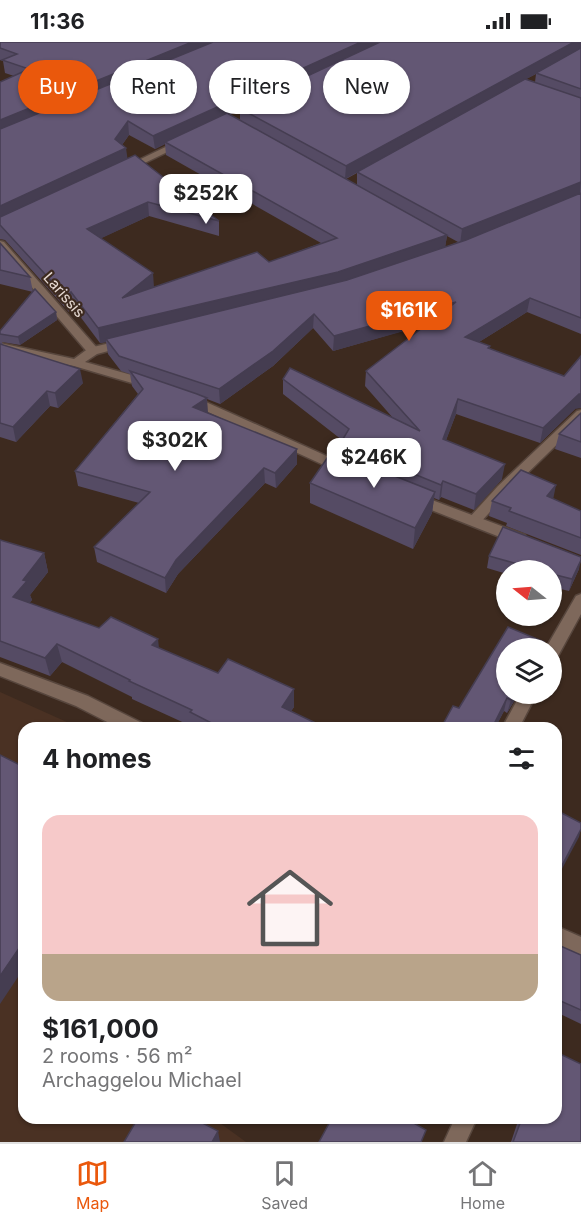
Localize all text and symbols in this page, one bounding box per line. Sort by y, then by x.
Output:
text: 11:36 [30,8,85,34]
chip: Buy [18,60,98,114]
chip: Rent [110,60,197,114]
chip: Filters [209,60,311,114]
chip: New [323,60,410,114]
pin: $252K [164,174,248,225]
text: $252K [173,181,239,205]
street label: Larissis [40,268,89,321]
pin: $161K [367,291,451,342]
text: $161K [380,298,438,322]
pin: $302K [133,421,217,472]
text: $302K [142,428,208,452]
pin: $246K [332,438,416,489]
text: $246K [341,445,407,469]
north arrow [496,560,562,626]
map controls [496,560,562,704]
button: layers [496,638,562,704]
icon: filters [505,742,538,775]
text: 4 homes [42,743,152,774]
icon: home [236,854,344,962]
text: $161,000 [42,1013,159,1044]
text: 2 rooms · 56 m² [42,1044,193,1068]
text: Archaggelou Michael [42,1068,242,1092]
tab: Map [76,1157,109,1213]
tab: Saved [261,1157,308,1213]
tab: Home [460,1157,505,1213]

